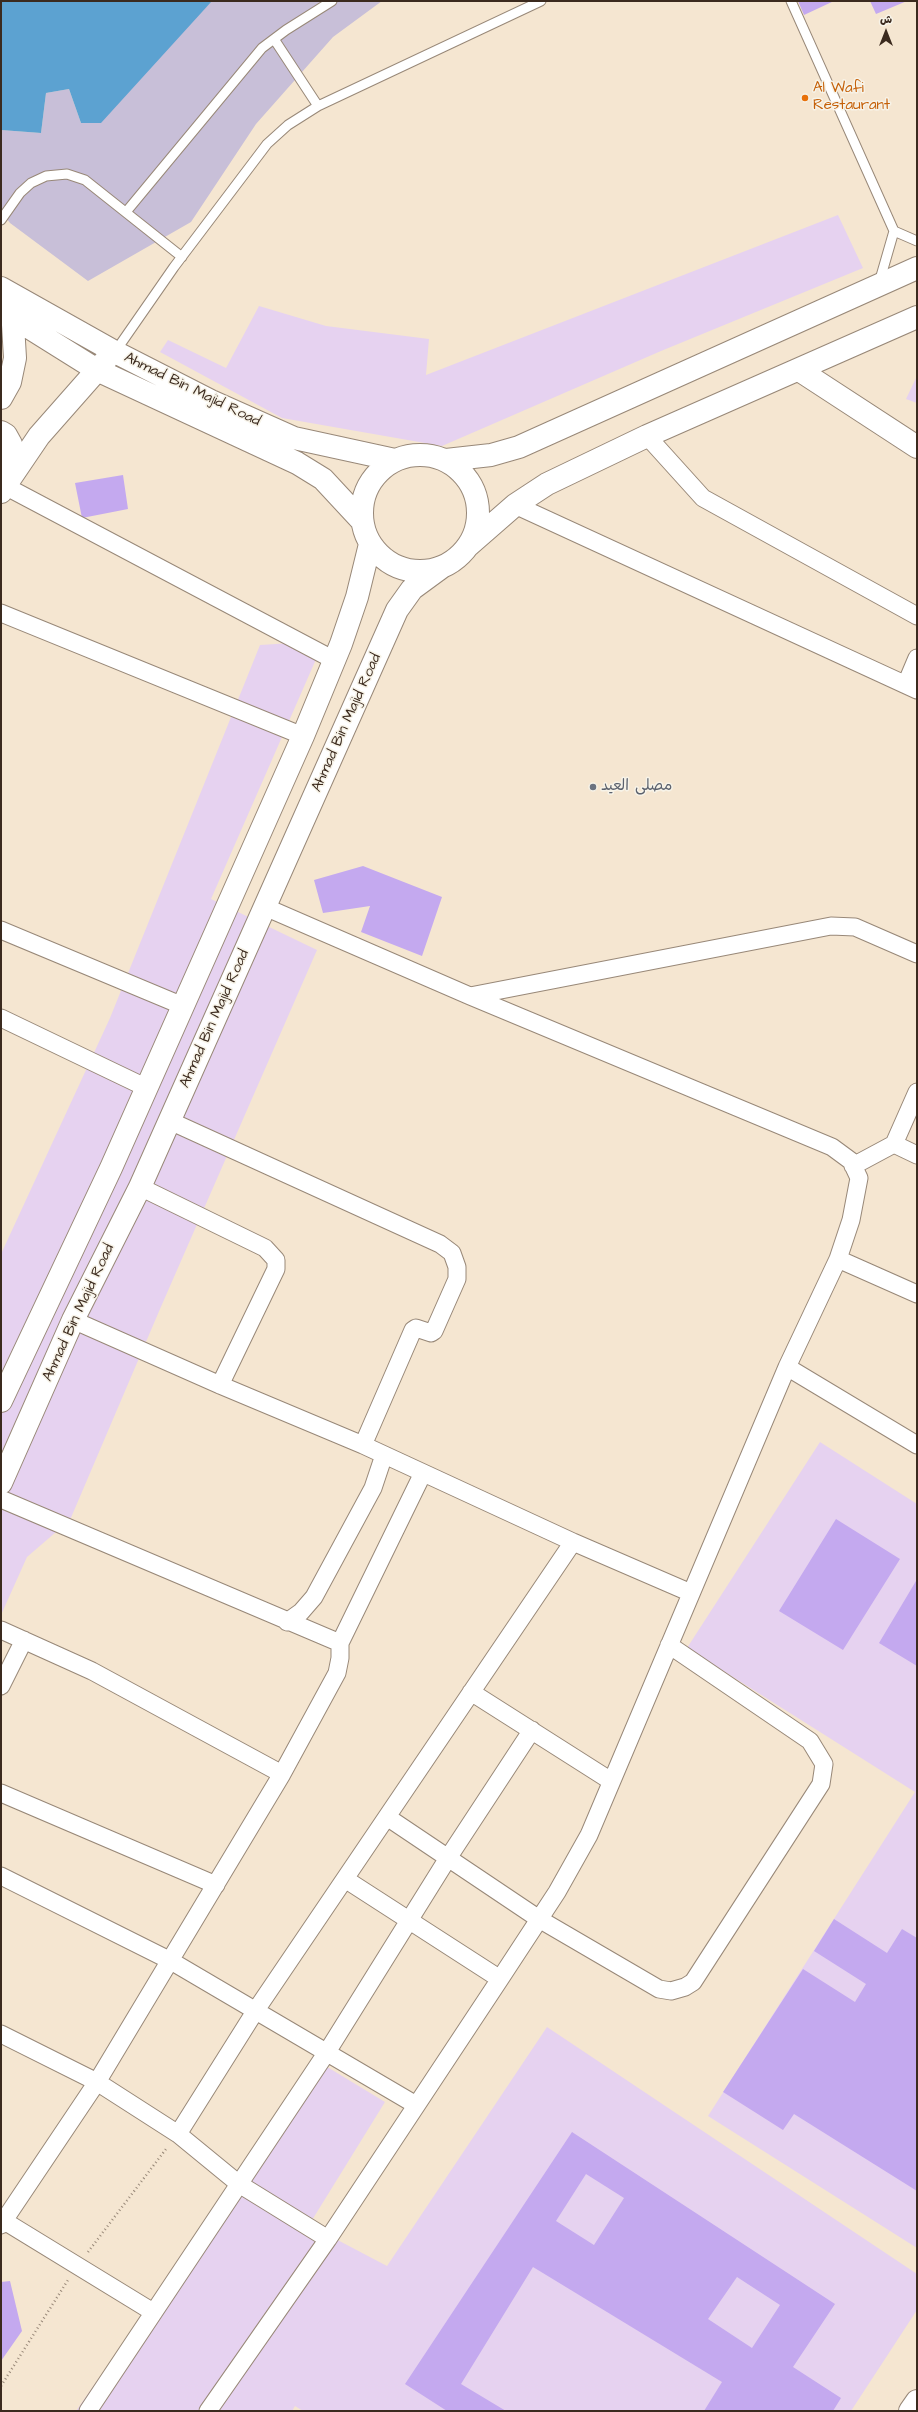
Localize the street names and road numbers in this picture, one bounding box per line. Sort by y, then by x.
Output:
street label: Ahmad Bin Majid Road [121,349,263,431]
street label: Ahmad Bin Majid Road [308,651,386,795]
street label: Ahmad Bin Majid Road [176,947,254,1091]
street label: Ahmad Bin Majid Road [39,1241,119,1385]

